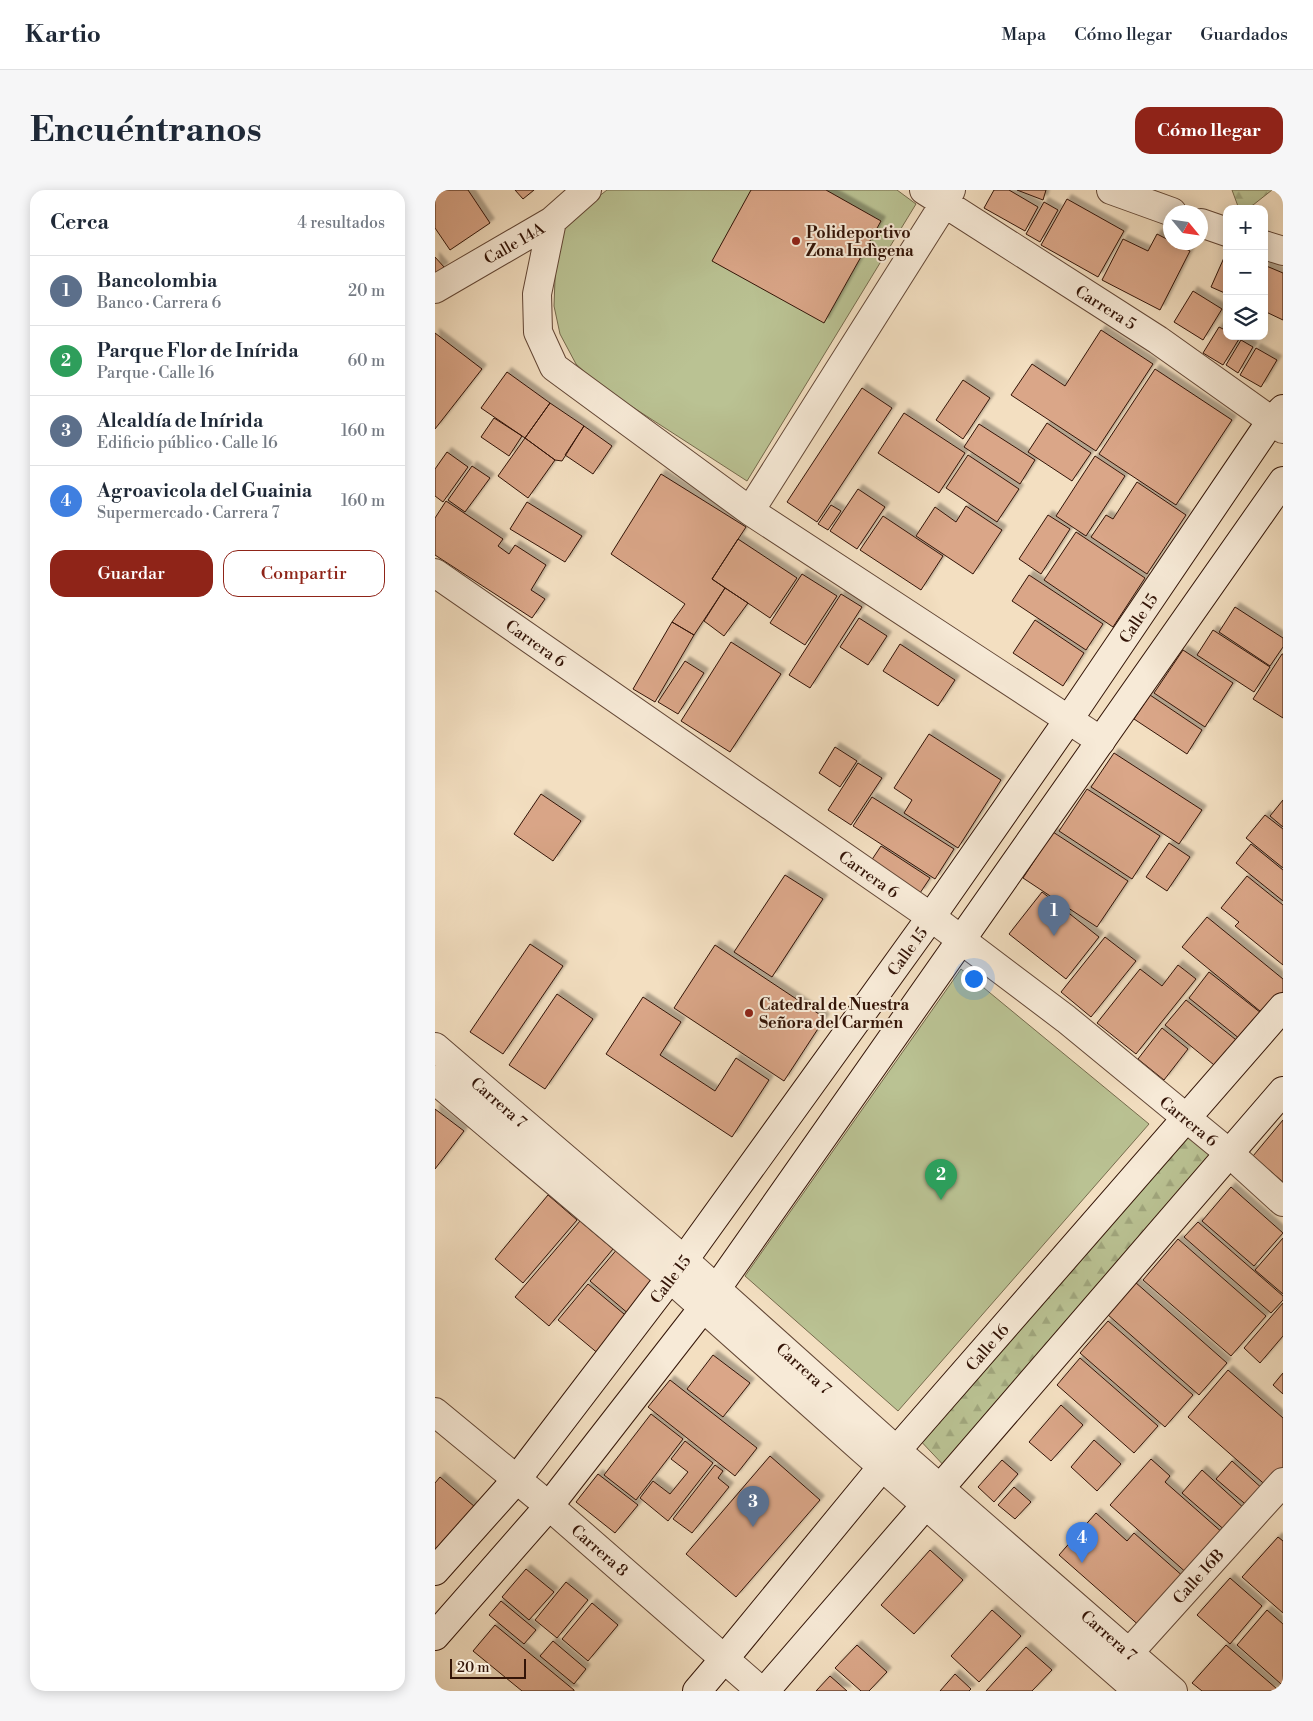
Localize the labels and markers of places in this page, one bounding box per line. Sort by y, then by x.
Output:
place label: Polideportivo Zona Indìgena [806,223,914,261]
marker: Polideportivo Zona Indìgena [790,235,802,247]
pin: 1 [1038,895,1070,936]
place label: Catedral de Nuestra Señora del Carmen [759,995,910,1033]
marker: Catedral de Nuestra Señora del Carmen [743,1007,755,1019]
pin: 2 [925,1159,957,1200]
pin: 3 [737,1486,769,1527]
pin: 4 [1066,1522,1098,1563]

